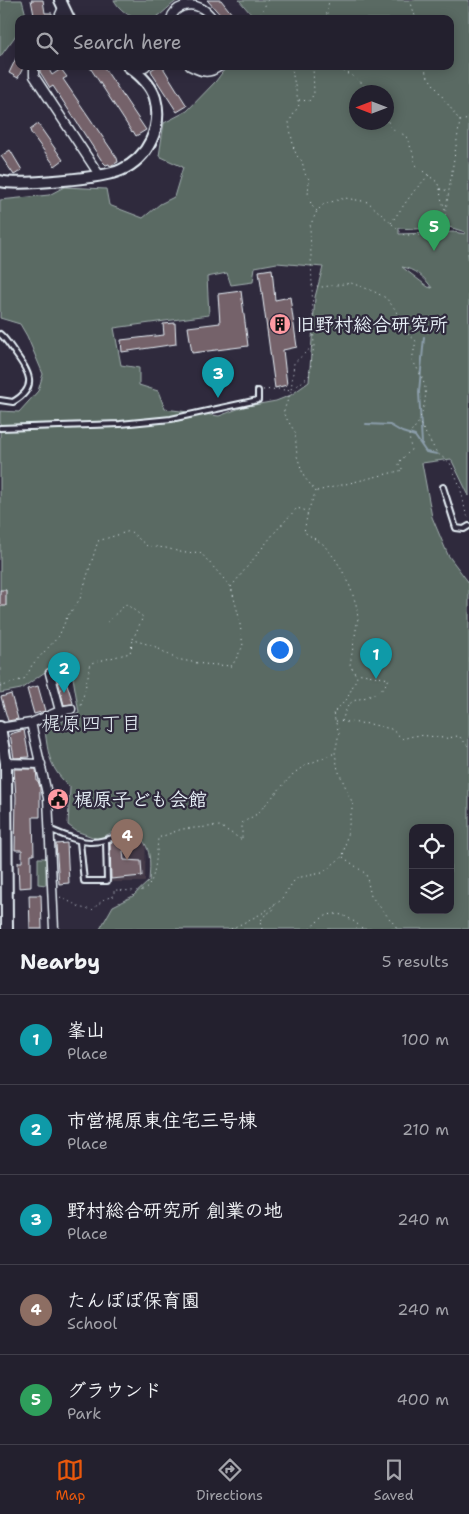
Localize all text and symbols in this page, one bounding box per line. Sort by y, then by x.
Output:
search box [15,15,454,70]
icon: search [33,29,61,57]
text: Search here [73,30,182,55]
north arrow [349,85,394,130]
pin: 5 [418,210,450,251]
building icon: 旧野村総合研究所 [268,312,292,336]
place label: 旧野村総合研究所 [296,312,448,337]
pin: 3 [202,357,234,398]
your location [267,637,293,663]
pin: 1 [360,638,392,679]
pin: 2 [48,652,80,693]
district label: 梶原四丁目 [41,710,141,736]
public building icon: 梶原子ども会館 [46,787,70,811]
place label: 梶原子ども会館 [74,787,207,812]
pin: 4 [111,819,143,860]
map controls [409,824,454,914]
button: locate [409,824,454,869]
button: layers [409,869,454,914]
text: Nearby [20,948,100,976]
text: 5 results [382,951,449,972]
text: 峯山 [67,1018,105,1043]
text: 1 [32,1029,40,1050]
text: 100 m [401,1029,449,1050]
text: Place [67,1043,108,1064]
text: 市営梶原東住宅三号棟 [67,1108,257,1133]
text: 2 [30,1119,42,1140]
text: 210 m [402,1119,449,1140]
text: Place [67,1133,108,1154]
text: 野村総合研究所 創業の地 [67,1198,283,1223]
text: 3 [30,1209,42,1230]
text: 240 m [397,1209,449,1230]
text: Place [67,1223,108,1244]
text: たんぽぽ保育園 [67,1288,200,1313]
text: 4 [30,1299,42,1320]
text: 240 m [397,1299,449,1320]
text: School [67,1313,117,1334]
text: グラウンド [67,1378,162,1403]
text: 5 [31,1389,41,1410]
text: 400 m [396,1389,449,1410]
text: Park [67,1403,101,1424]
tab: Map [55,1456,85,1504]
tab: Directions [196,1456,263,1504]
tab: Saved [374,1456,414,1504]

